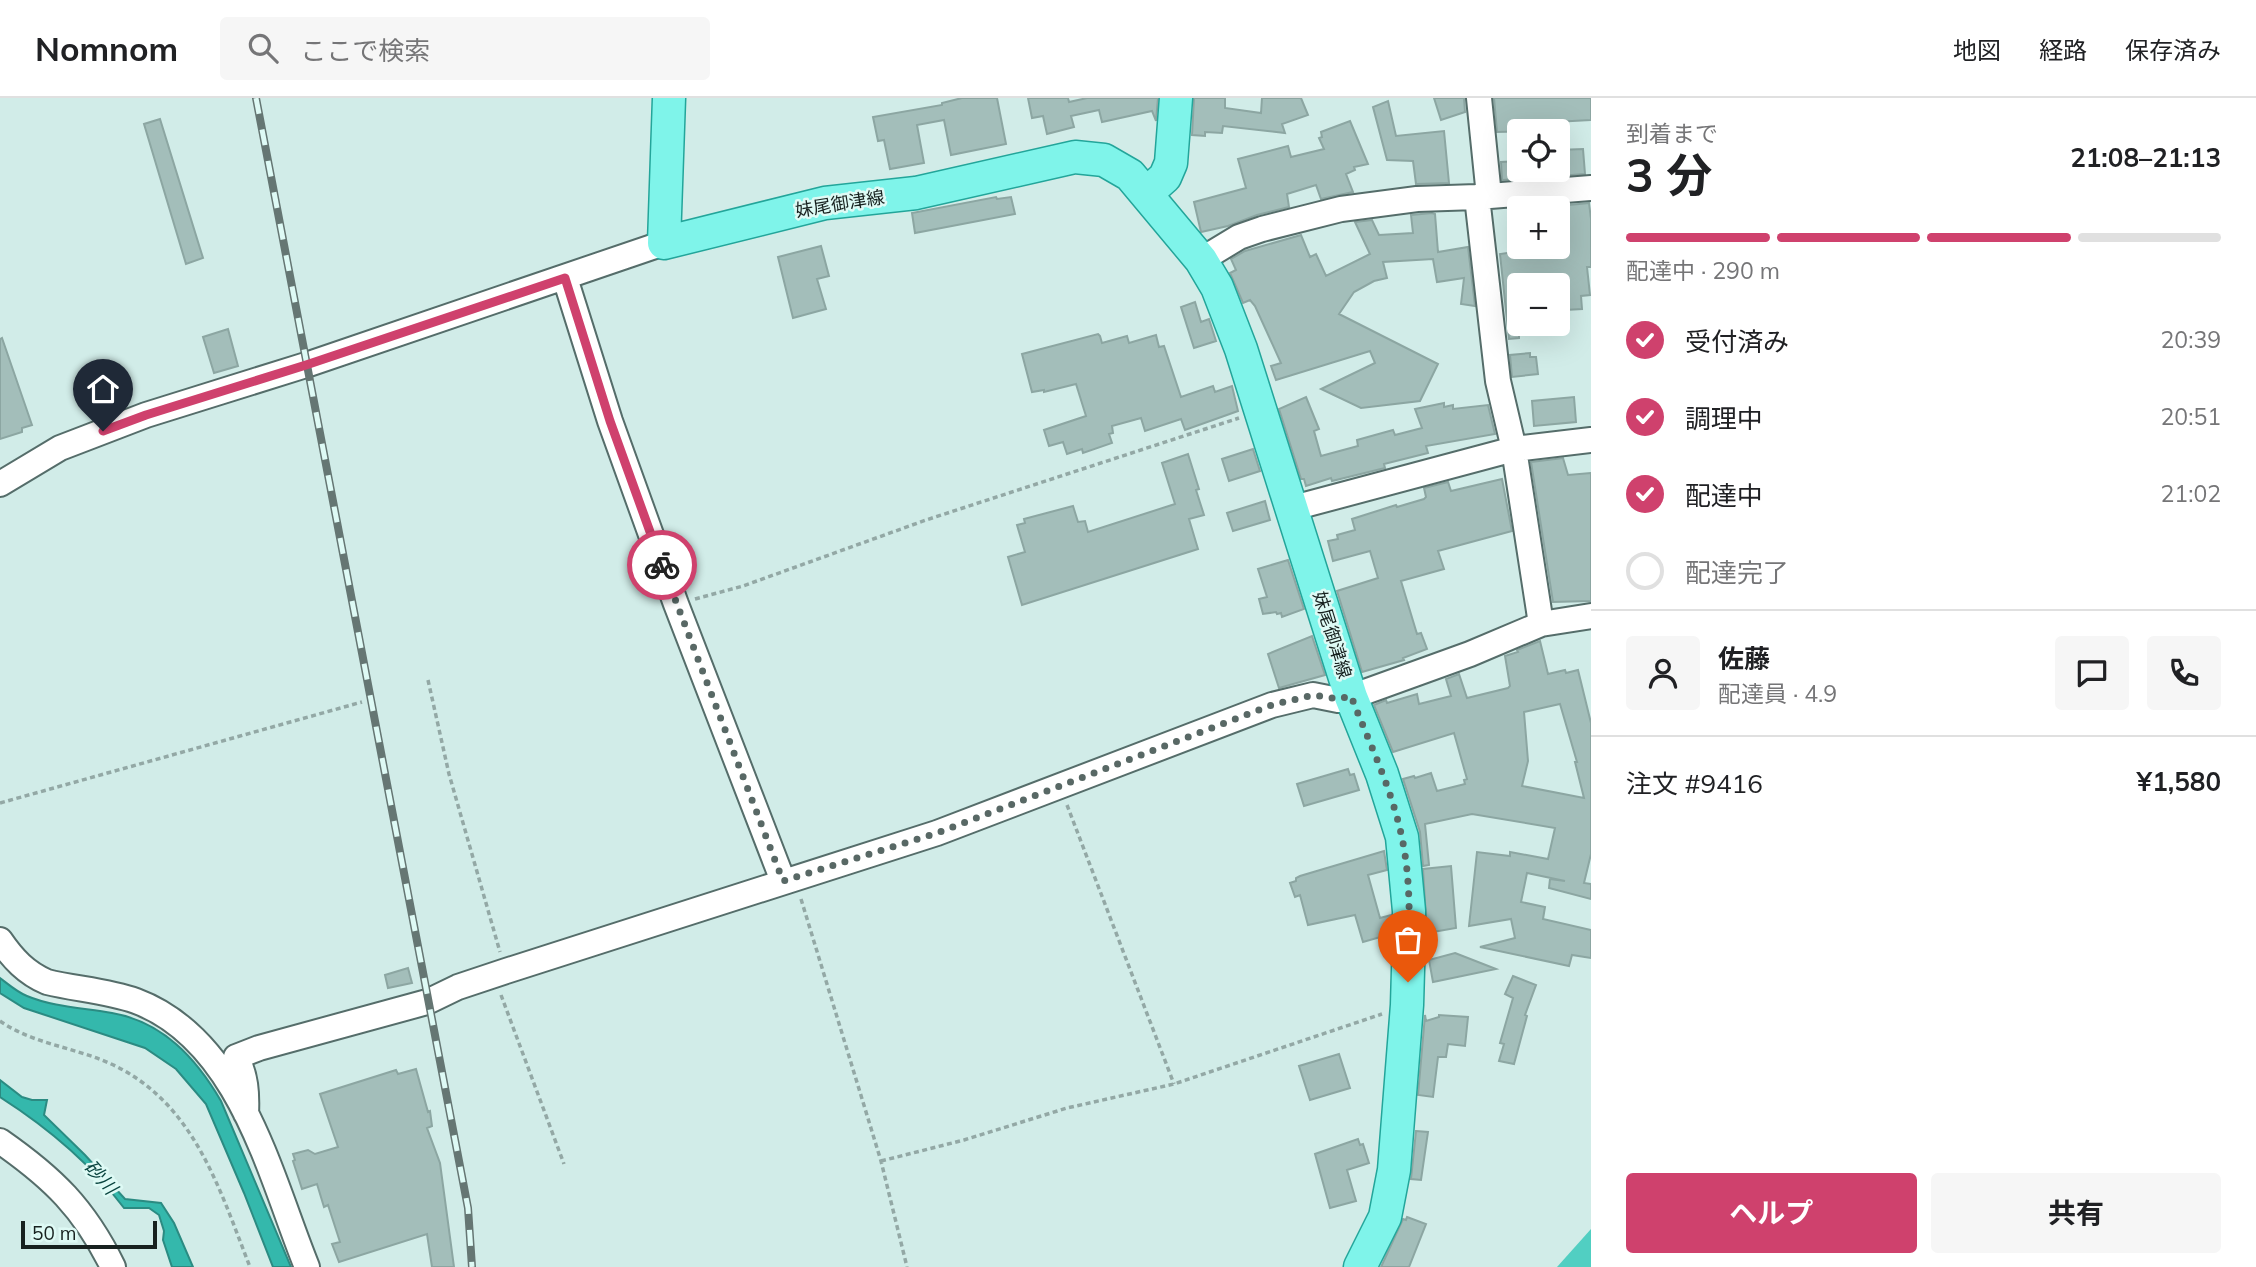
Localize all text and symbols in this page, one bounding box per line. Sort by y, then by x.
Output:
search box [220,17,710,80]
text: Nomnom [35,28,178,69]
icon: search [244,29,282,67]
text: ここで検索 [300,34,430,67]
text: 地図 [1953,35,2001,65]
text: 経路 [2039,35,2087,65]
text: 保存済み [2125,35,2221,65]
map controls [1507,119,1570,336]
button: locate [1507,119,1570,182]
text: 到着まで [1626,119,1718,148]
text: 21:08–21:13 [2070,141,2221,174]
text: 3 分 [1626,146,1712,204]
street label: 妹尾御津線 [794,185,886,222]
button: + [1507,196,1570,259]
text: 配達中 · 290 m [1626,256,1780,285]
button: − [1507,273,1570,336]
icon: check [1626,321,1664,359]
text: 受付済み [1685,325,1789,358]
text: 20:39 [2161,325,2221,354]
pin [73,359,133,431]
icon: home [84,370,122,408]
icon: check [1626,398,1664,436]
text: 調理中 [1685,402,1763,435]
text: 20:51 [2161,402,2221,431]
icon: check [1626,475,1664,513]
text: 配達中 [1685,479,1763,512]
text: 21:02 [2161,479,2221,508]
courier [627,530,697,600]
icon: bike [643,546,681,584]
text: 配達完了 [1685,556,1789,589]
street label: 妹尾御津線 [1308,588,1357,681]
button: person [1626,636,1700,710]
button: chat [2055,636,2129,710]
button: phone [2147,636,2221,710]
text: 佐藤 [1718,642,1770,675]
text: 配達員 · 4.9 [1718,679,1837,708]
text: ¥1,580 [2137,765,2221,798]
text: 注文 #9416 [1626,767,1763,800]
pin [1378,910,1438,982]
icon: bag [1389,921,1427,959]
water label: 砂川 [79,1155,124,1201]
button: ヘルプ [1626,1173,1917,1253]
button: 共有 [1931,1173,2221,1253]
scale bar [21,1218,158,1250]
text: 50 m [32,1221,76,1245]

